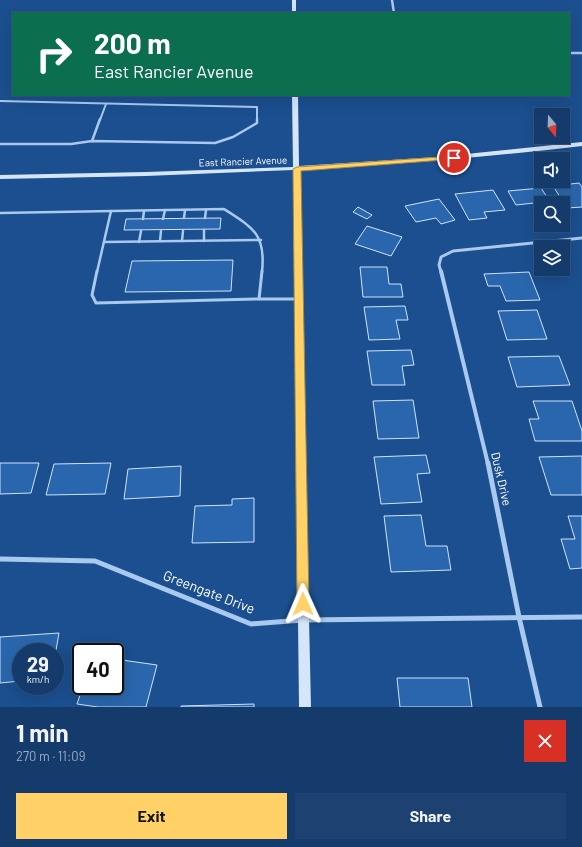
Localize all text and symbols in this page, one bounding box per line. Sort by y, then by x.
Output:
text: 200 m [94,26,171,60]
icon: right [28,28,80,80]
text: East Rancier Avenue [94,60,254,82]
north arrow [534,108,570,144]
map controls [534,108,570,276]
pin [437,141,471,175]
icon: arrive [443,147,465,169]
button: sound [534,152,570,188]
street label: East Rancier Avenue [198,153,288,169]
button: search [534,196,570,232]
button: layers [534,240,570,276]
street label: Dusk Drive [489,451,515,507]
street label: Greengate Drive [161,566,258,617]
position arrow [282,583,324,625]
speed limit sign: 40 [72,643,124,695]
text: 29 [27,652,49,676]
text: km/h [27,673,49,685]
text: 1 min [16,718,69,747]
button: close [524,720,566,762]
text: 270 m · 11:09 [16,748,85,764]
button: Exit [16,793,287,839]
button: Share [295,793,566,839]

